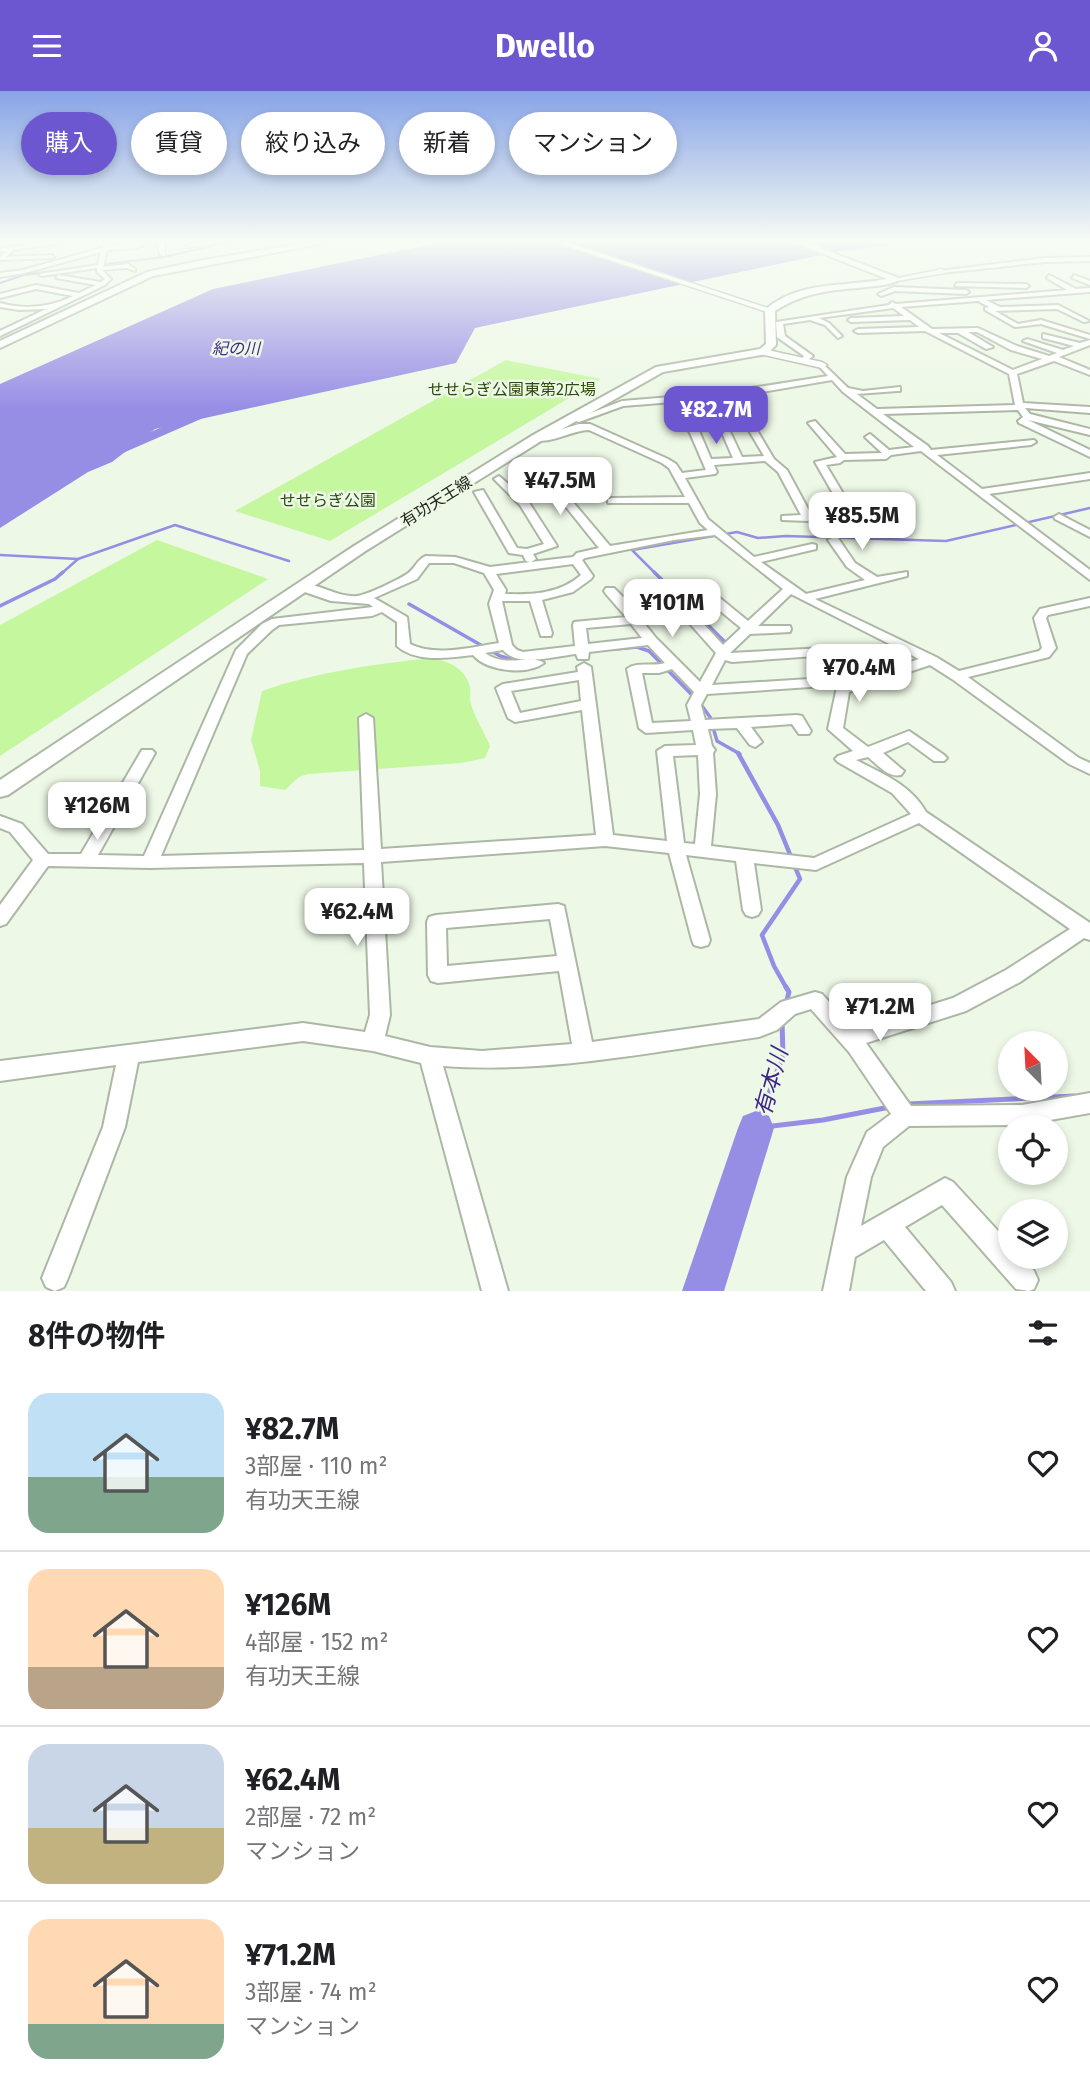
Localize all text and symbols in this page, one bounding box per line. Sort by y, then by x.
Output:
icon: menu [28,27,66,65]
text: Dwello [495,27,595,65]
icon: person [1024,27,1062,65]
chip: 購入 [21,112,117,175]
chip: 賃貸 [131,112,227,175]
chip: 絞り込み [241,112,385,175]
chip: 新着 [399,112,495,175]
chip: マンション [509,112,677,175]
water label: 紀の川 [212,339,262,358]
park label: せせらぎ公園東第2広場 [428,380,596,399]
pin: ¥82.7M [659,387,773,446]
text: ¥82.7M [680,395,752,423]
pin: ¥47.5M [503,457,617,517]
text: ¥47.5M [524,466,596,494]
street label: 有功天王線 [397,472,475,531]
park label: せせらぎ公園 [280,491,376,510]
pin: ¥85.5M [805,493,919,552]
text: ¥85.5M [825,501,899,529]
pin: ¥101M [623,580,721,639]
text: ¥101M [640,588,704,616]
pin: ¥70.4M [802,645,916,704]
text: ¥70.4M [822,653,896,681]
pin: ¥126M [48,783,146,842]
text: ¥126M [64,791,130,819]
pin: ¥62.4M [300,889,414,948]
text: ¥62.4M [320,897,394,925]
pin: ¥71.2M [823,983,937,1043]
text: ¥71.2M [845,992,915,1020]
north arrow [998,1031,1068,1101]
map controls [998,1031,1068,1269]
water label: 有本川 [749,1042,794,1119]
button: locate [998,1115,1068,1185]
button: layers [998,1199,1068,1269]
icon: filters [1024,1314,1062,1352]
text: 8件の物件 [28,1318,165,1354]
text: ¥82.7M [245,1411,339,1447]
icon: home [84,1421,168,1505]
icon: heart [1024,1444,1062,1482]
text: 3部屋 · 110 m² [245,1452,388,1480]
text: 有功天王線 [245,1486,360,1514]
text: ¥126M [245,1587,331,1623]
icon: home [84,1597,168,1681]
icon: heart [1024,1620,1062,1658]
text: 4部屋 · 152 m² [245,1628,388,1656]
text: 有功天王線 [245,1662,360,1690]
text: ¥62.4M [245,1762,340,1798]
icon: home [84,1772,168,1856]
icon: heart [1024,1795,1062,1833]
text: 2部屋 · 72 m² [245,1803,376,1831]
text: マンション [245,1837,360,1865]
text: ¥71.2M [245,1937,336,1973]
icon: home [84,1947,168,2031]
icon: heart [1024,1970,1062,2008]
text: 3部屋 · 74 m² [245,1978,377,2006]
text: マンション [245,2012,360,2040]

